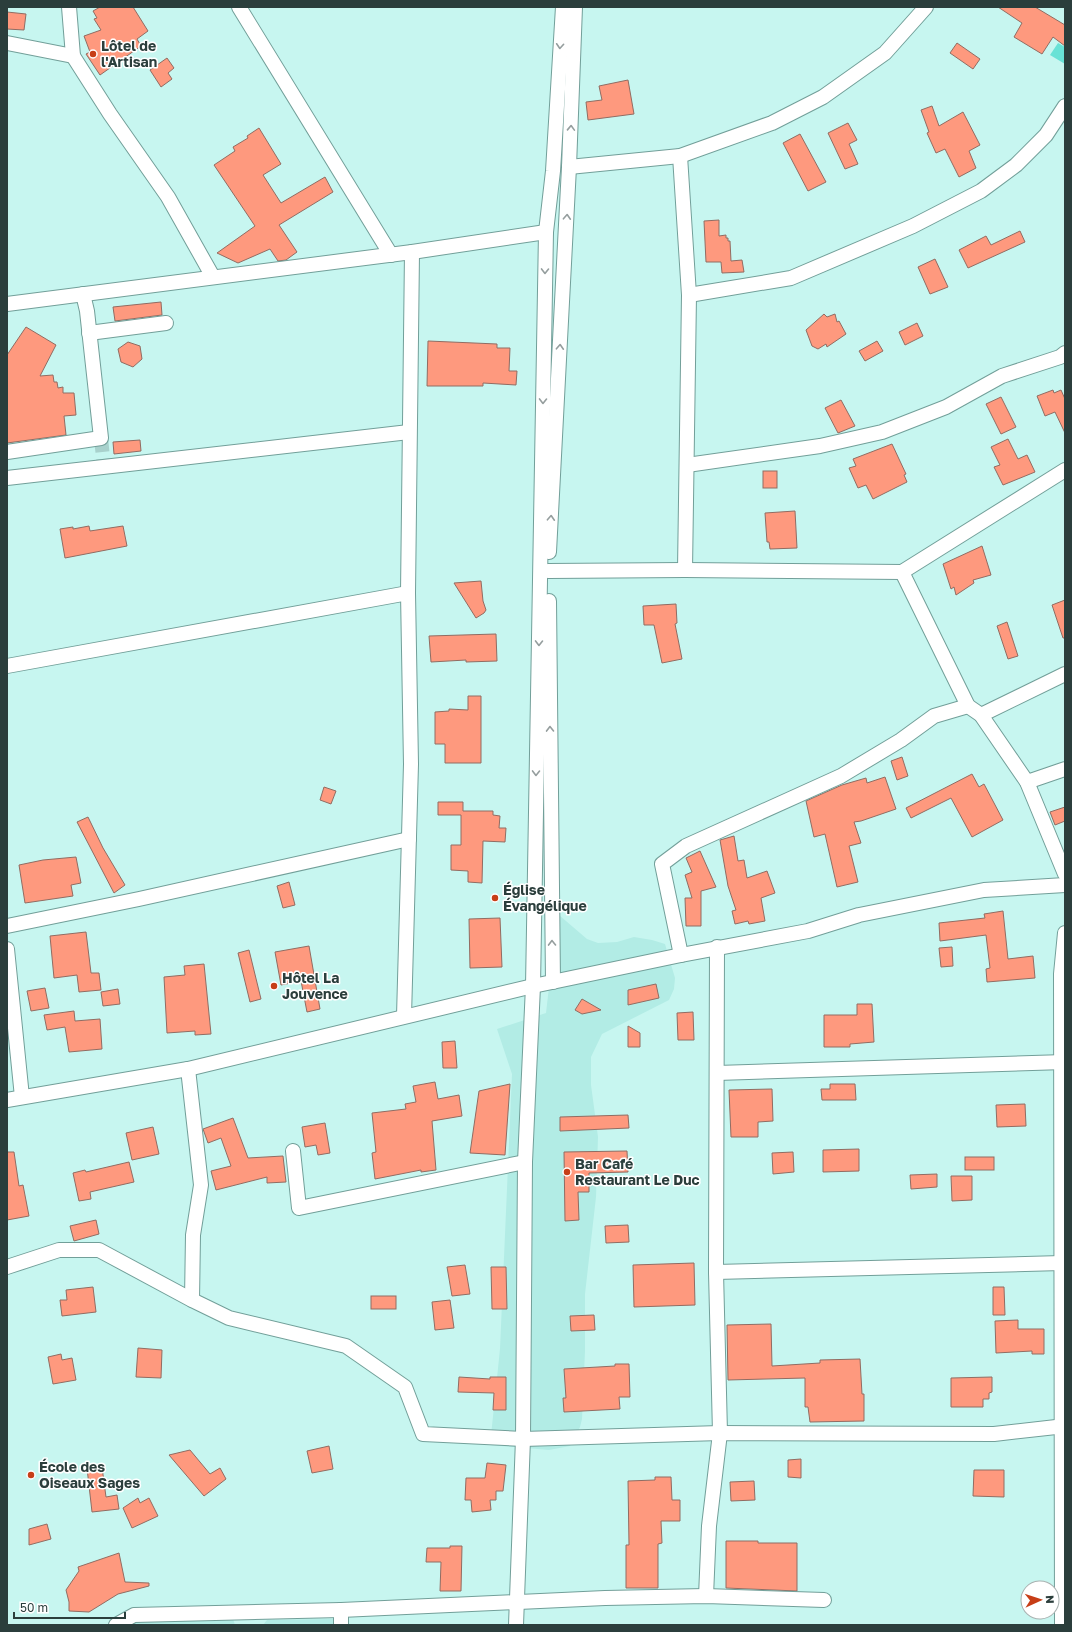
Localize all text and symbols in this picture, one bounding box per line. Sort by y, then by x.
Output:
place label: Lôtel de l'Artisan [101,37,157,70]
one-way arrow [556,43,565,49]
marker: Lôtel de l'Artisan [88,49,98,59]
one-way arrow [566,125,575,131]
one-way arrow [562,214,571,220]
one-way arrow [541,268,549,274]
one-way arrow [556,344,564,350]
one-way arrow [539,398,547,404]
one-way arrow [547,515,555,521]
one-way arrow [535,640,543,646]
one-way arrow [546,726,554,732]
one-way arrow [532,770,541,776]
place label: Église Évangélique [503,881,587,914]
marker: Église Évangélique [490,893,500,903]
one-way arrow [548,940,556,946]
place label: Hôtel La Jouvence [282,969,348,1002]
marker: Hôtel La Jouvence [269,981,279,991]
place label: Bar Café Restaurant Le Duc [575,1155,700,1188]
marker: Bar Café Restaurant Le Duc [562,1167,572,1177]
place label: École des Oiseaux Sages [39,1458,140,1491]
marker: École des Oiseaux Sages [26,1470,36,1480]
north arrow [1020,1580,1060,1620]
scale bar [14,1594,125,1620]
text: N [1044,1595,1057,1604]
text: 50 m [20,1600,48,1615]

